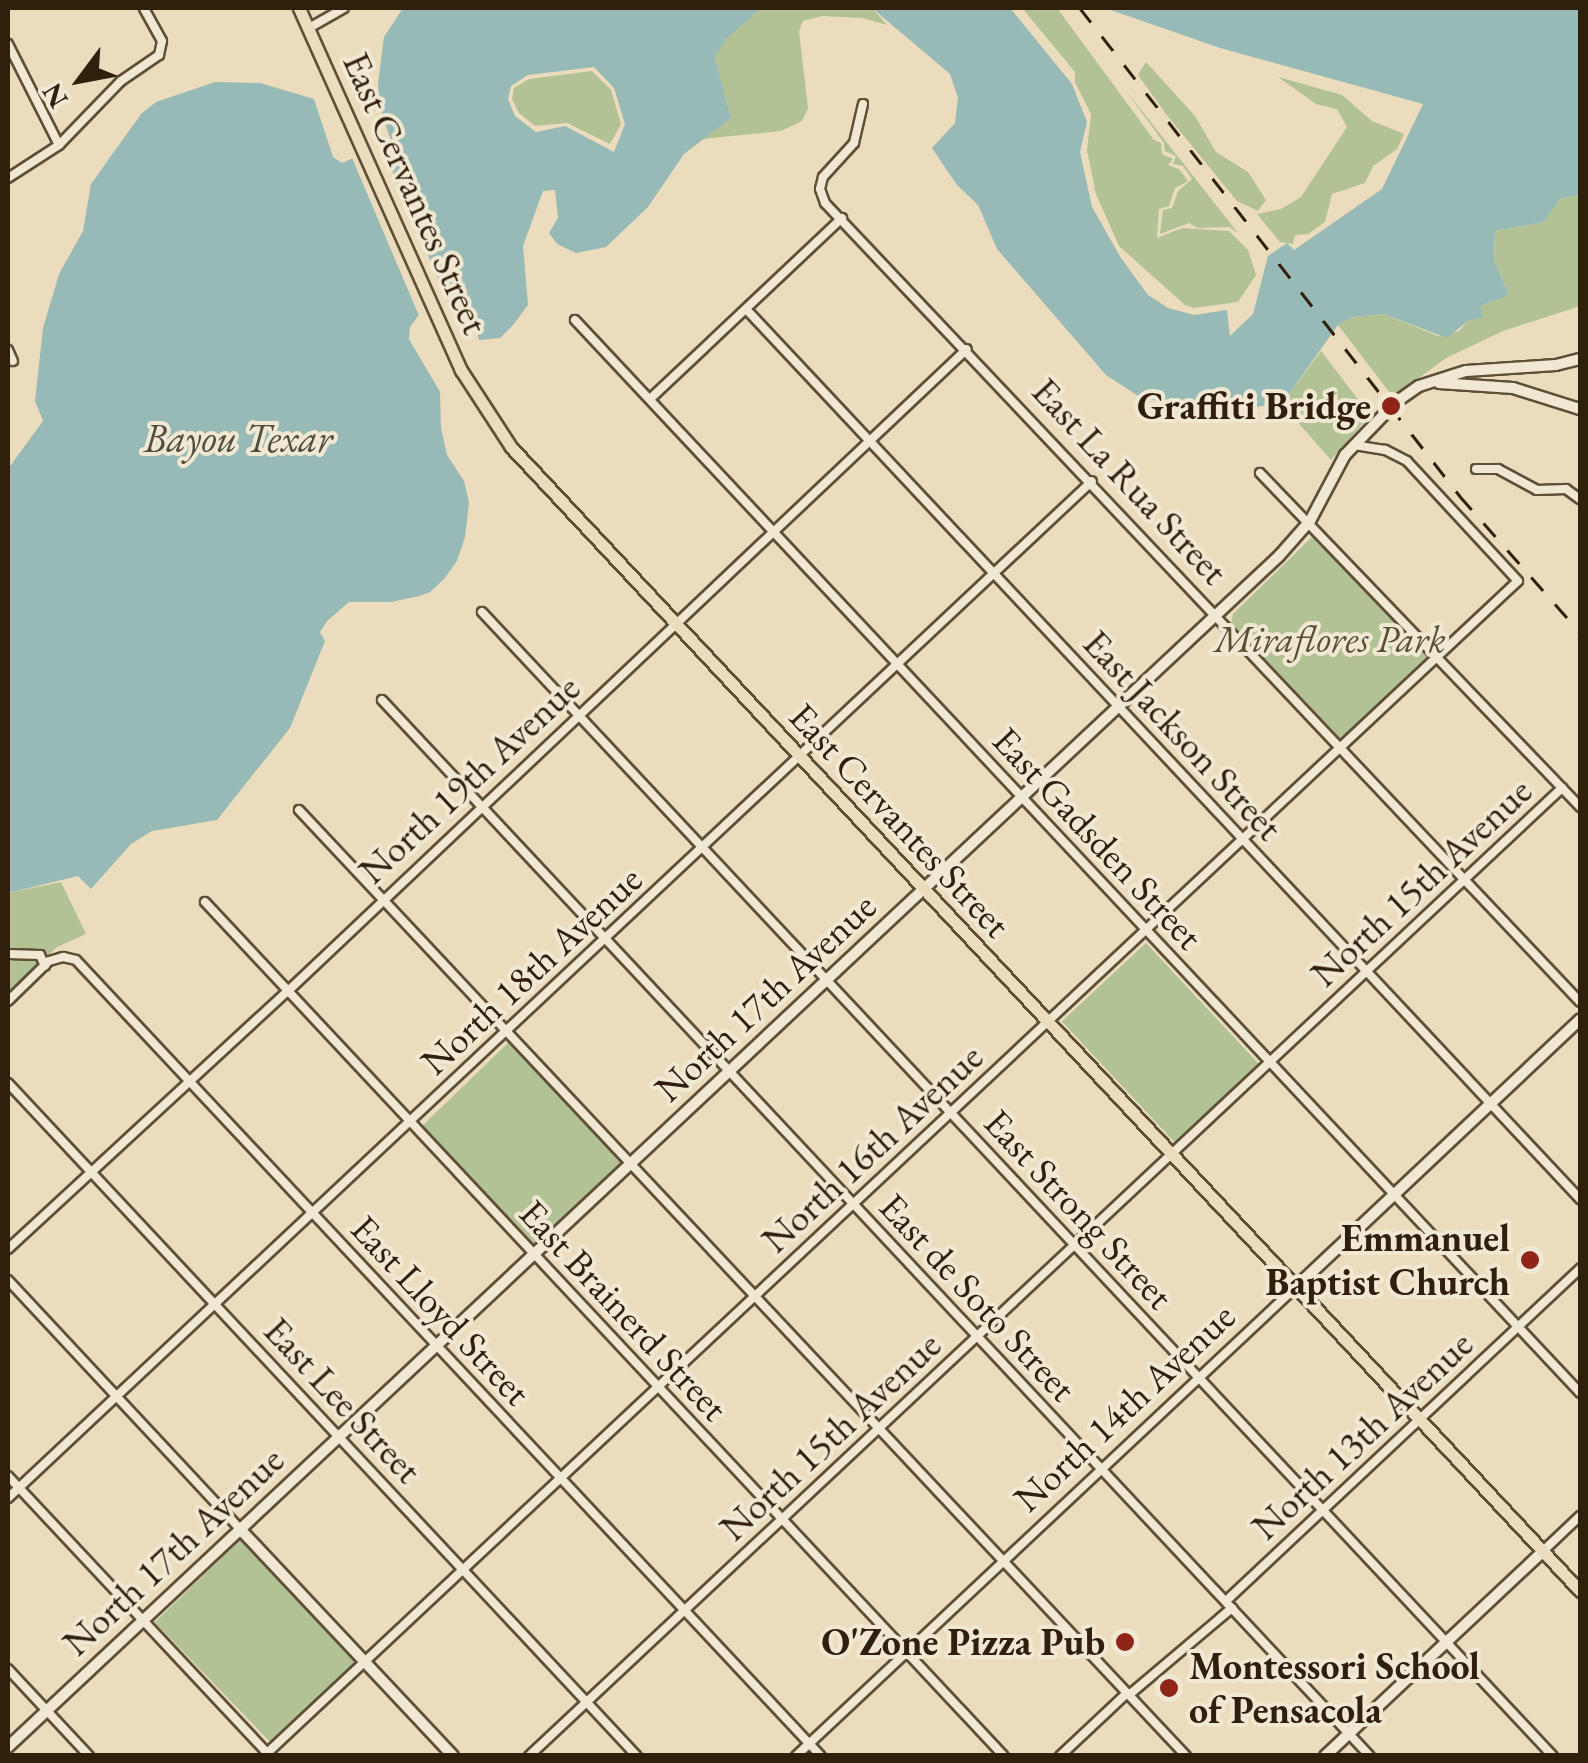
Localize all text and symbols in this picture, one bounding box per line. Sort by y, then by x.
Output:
north arrow [30,30,130,130]
street label: East Cervantes Street [333,45,499,341]
text: N [33,77,76,115]
street label: East La Rua Street [1023,368,1237,594]
place label: Graffiti Bridge [1137,383,1371,429]
marker: Graffiti Bridge [1380,395,1402,417]
water label: Bayou Texar [144,414,332,462]
park label: Miraflores Park [1214,616,1446,662]
street label: East Jackson Street [1074,620,1292,850]
street label: North 19th Avenue [349,665,589,893]
street label: East Cervantes Street [780,694,1020,946]
street label: East Gadsden Street [983,717,1213,959]
street label: North 15th Avenue [1301,768,1541,996]
street label: North 18th Avenue [411,856,651,1084]
street label: North 17th Avenue [645,883,885,1111]
street label: North 16th Avenue [752,1034,992,1262]
street label: East Strong Street [975,1100,1183,1318]
street label: East de Soto Street [870,1184,1086,1410]
street label: East Brainerd Street [510,1190,738,1430]
street label: East Lloyd Street [342,1206,540,1414]
place label: Emmanuel Baptist Church [1266,1215,1510,1304]
marker: Emmanuel Baptist Church [1519,1249,1541,1271]
street label: North 14th Avenue [1004,1293,1244,1521]
street label: East Lee Street [255,1308,431,1492]
street label: North 13th Avenue [1242,1321,1482,1549]
street label: North 15th Avenue [710,1322,950,1550]
street label: North 17th Avenue [53,1437,293,1665]
place label: O'Zone Pizza Pub [821,1619,1105,1665]
marker: O'Zone Pizza Pub [1114,1631,1136,1653]
place label: Montessori School of Pensacola [1189,1643,1480,1732]
marker: Montessori School of Pensacola [1158,1677,1180,1699]

